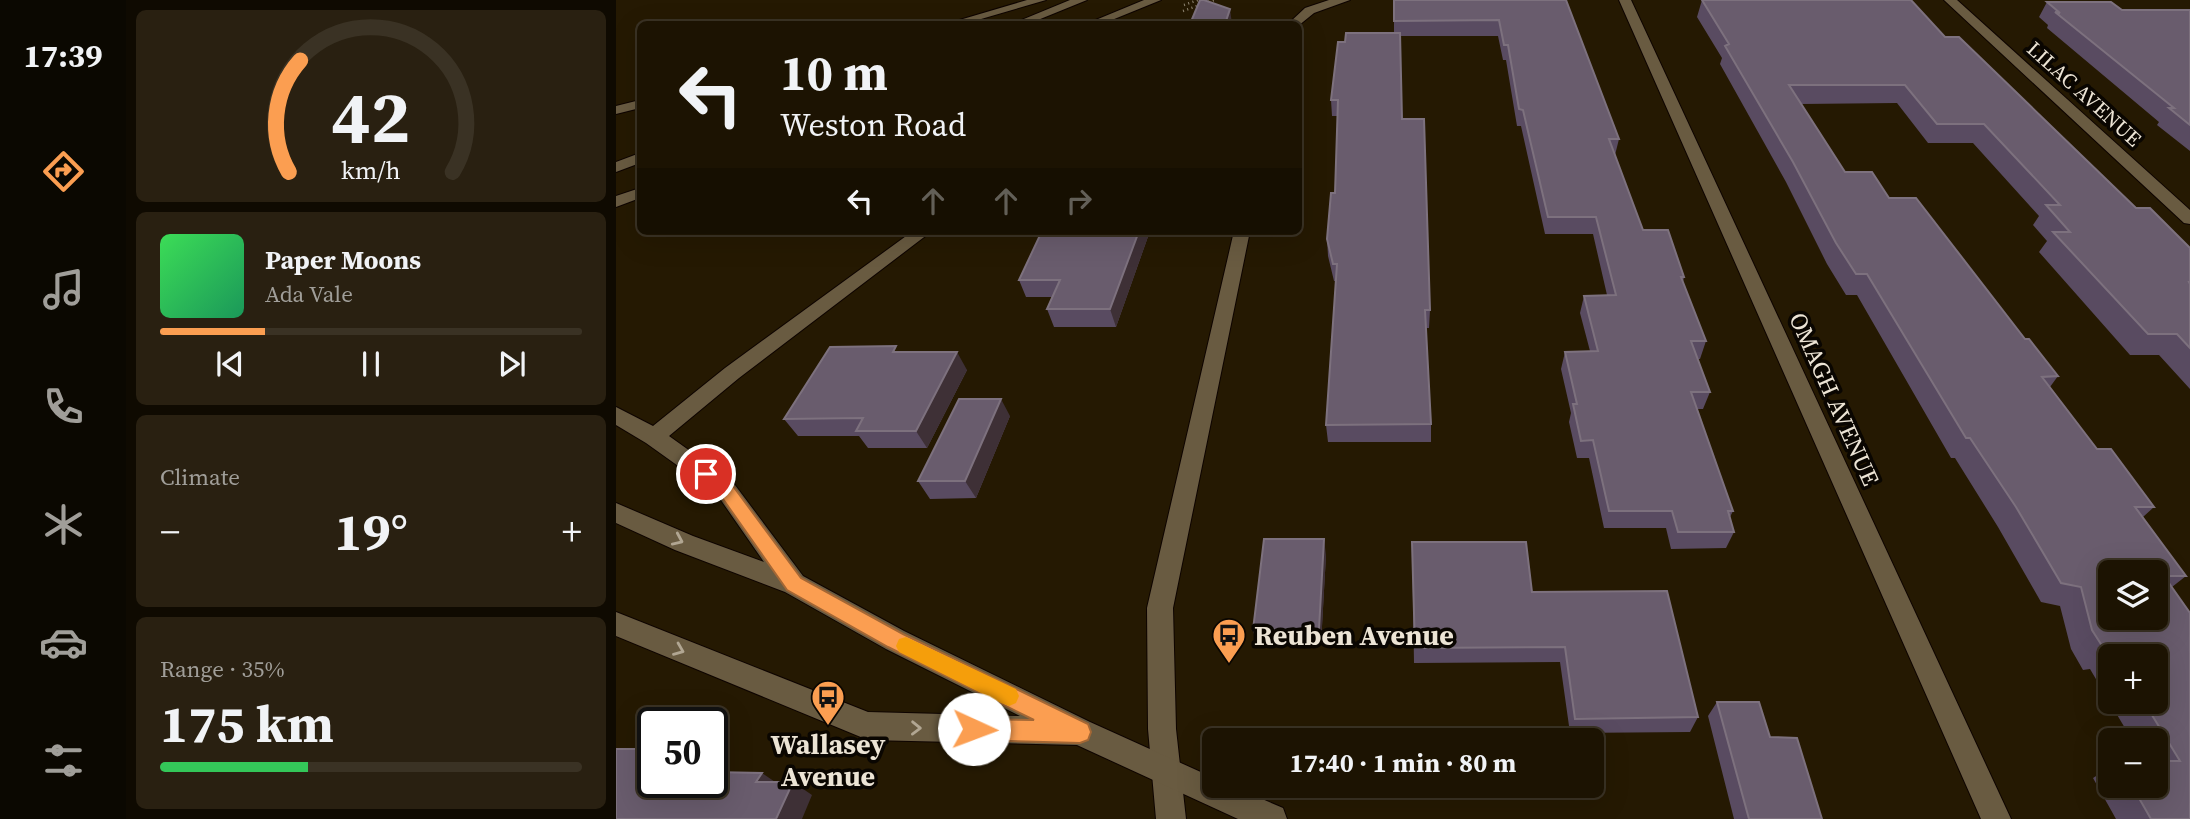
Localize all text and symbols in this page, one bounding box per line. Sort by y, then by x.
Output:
text: 17:39 [24,34,102,78]
street label: LILAC AVENUE [2021,34,2148,153]
text: 10 m [780,39,888,106]
icon: left [665,49,756,140]
text: 42 [332,68,410,167]
text: Weston Road [780,103,966,147]
icon: directions [39,147,88,196]
text: km/h [341,153,401,187]
icon: left [841,182,879,220]
icon: ahead [914,182,952,220]
icon: ahead [987,182,1025,220]
icon: right [1060,182,1098,220]
text: Paper Moons [265,242,421,278]
icon: music [39,265,88,314]
text: Ada Vale [265,278,353,310]
street label: OMAGH AVENUE [1781,307,1887,491]
icon: previous [211,345,249,383]
icon: pause [352,345,390,383]
icon: next [493,345,531,383]
icon: phone [39,382,88,431]
pin [676,444,736,504]
icon: arrive [687,455,725,493]
text: Climate [160,461,240,493]
text: 19° [334,496,408,567]
icon: climate [39,500,88,549]
text: − [160,506,180,558]
text: + [562,506,582,558]
one-way arrow [671,532,683,546]
map controls [2098,560,2168,798]
button: layers [2098,560,2168,630]
bus stop icon: Reuben Avenue [1210,616,1248,665]
place label: Reuben Avenue [1254,616,1454,654]
icon: car [39,618,88,667]
one-way arrow [673,641,685,655]
button: + [2098,644,2168,714]
text: Range · 35% [160,653,285,685]
bus stop icon: Wallasey Avenue [809,678,847,727]
text: 175 km [160,688,334,759]
position arrow [937,692,1011,766]
speed limit sign: 50 [637,707,728,798]
one-way arrow [911,720,922,735]
place label: Wallasey Avenue [771,725,885,795]
button: − [2098,728,2168,798]
icon: filters [39,736,88,785]
text: 17:40 · 1 min · 80 m [1290,745,1516,781]

